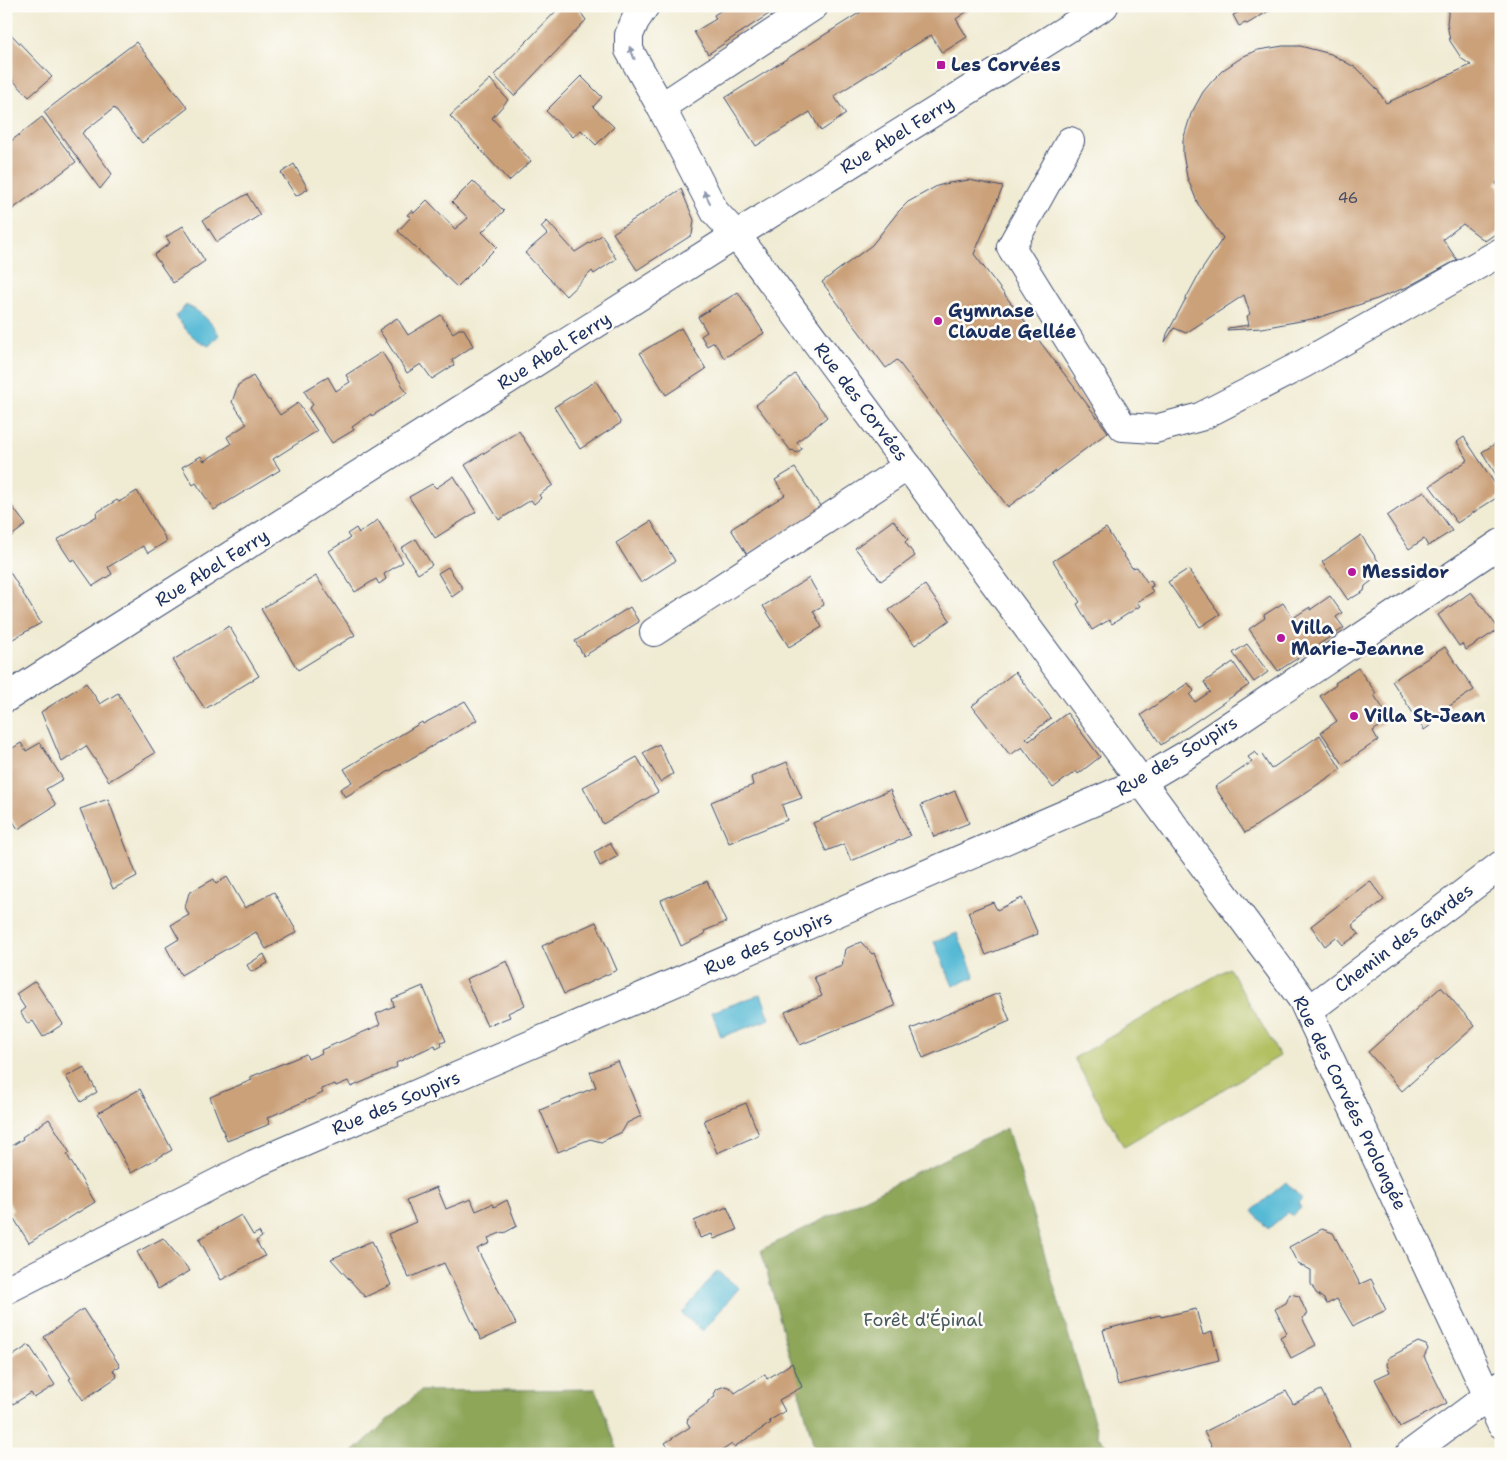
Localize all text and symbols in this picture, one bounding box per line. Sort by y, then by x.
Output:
one-way arrow [628,45,636,60]
place label: Les Corvées [951,53,1061,77]
marker: Les Corvées [935,59,947,71]
street label: Rue Abel Ferry [836,91,958,179]
house number: 46 [1338,188,1358,208]
one-way arrow [703,190,711,204]
place label: Gymnase Claude Gellée [948,299,1076,344]
street label: Rue Abel Ferry [493,307,615,395]
marker: Gymnase Claude Gellée [932,315,944,327]
street label: Rue des Corvées [808,338,914,466]
street label: Rue Abel Ferry [151,524,273,612]
place label: Messidor [1362,560,1449,584]
marker: Messidor [1346,566,1358,578]
place label: Villa Marie-Jeanne [1291,616,1424,661]
marker: Villa Marie-Jeanne [1275,632,1287,644]
place label: Villa St-Jean [1364,704,1486,728]
street label: Rue des Soupirs [1112,710,1242,802]
marker: Villa St-Jean [1348,710,1360,722]
street label: Chemin des Gardes [1330,878,1478,998]
street label: Rue des Soupirs [700,905,836,981]
street label: Rue des Corvées Prolongée [1288,992,1412,1214]
street label: Rue des Soupirs [328,1065,464,1141]
park label: Forêt d'Épinal [863,1308,983,1332]

